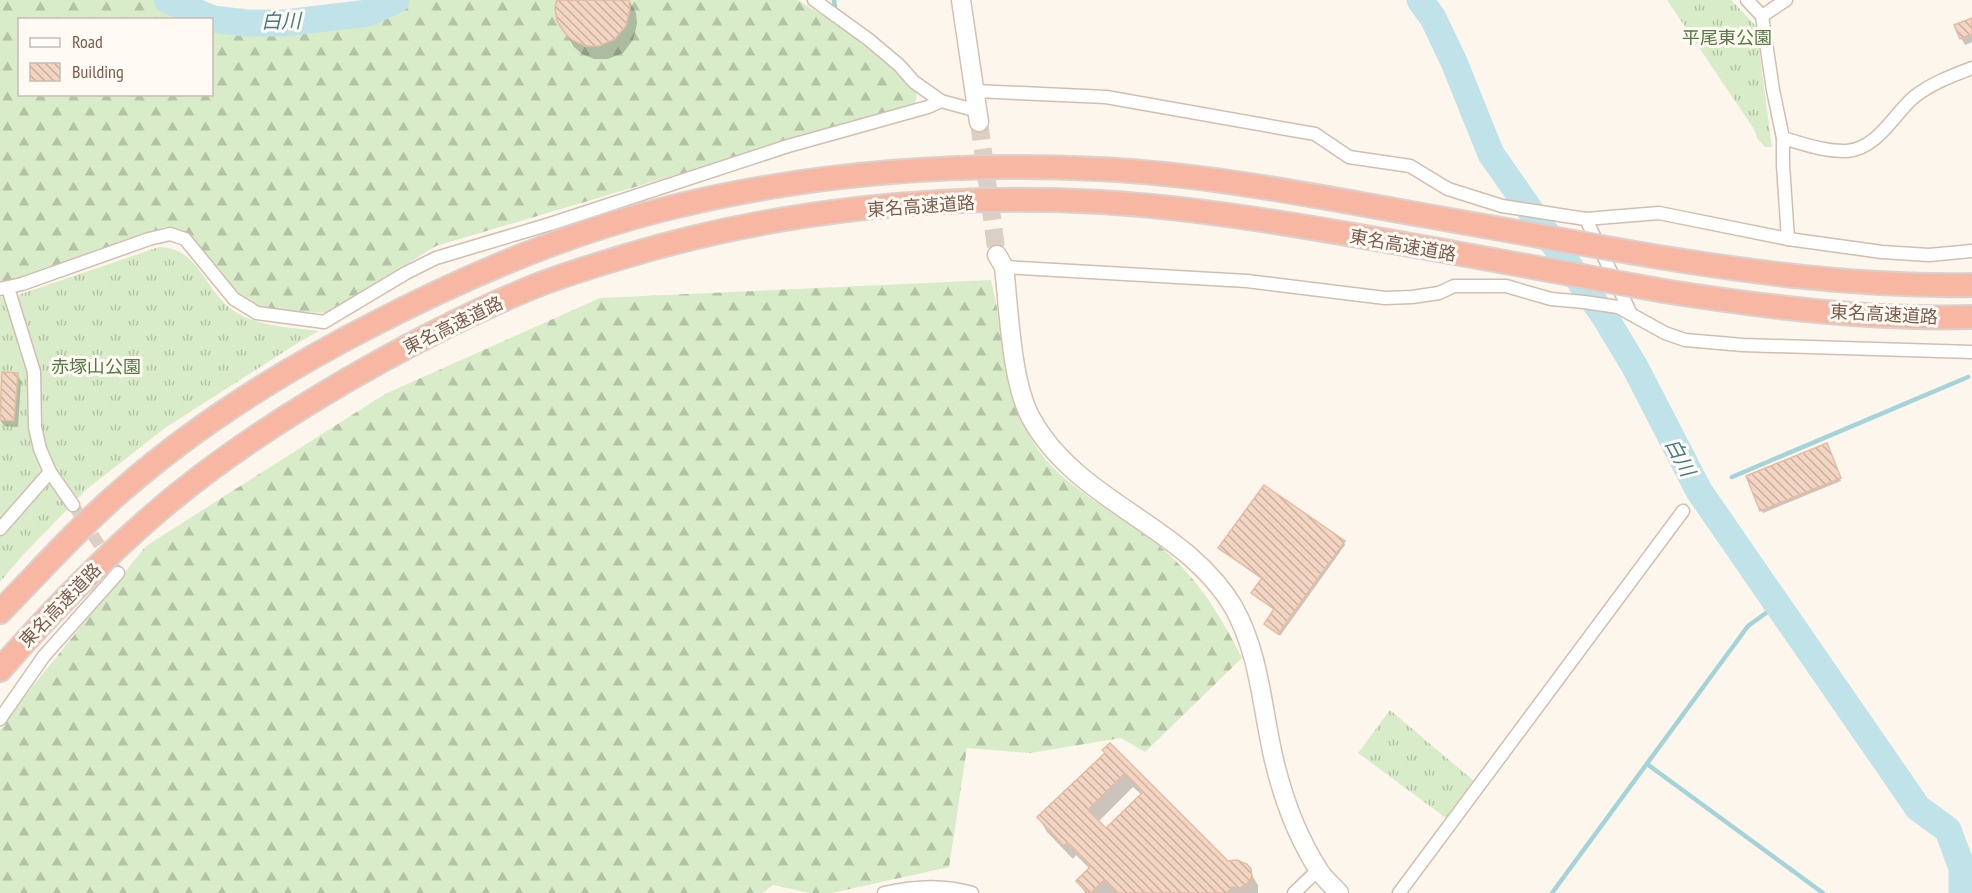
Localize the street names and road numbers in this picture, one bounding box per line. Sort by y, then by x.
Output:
street label: 東名高速道路 [866,191,976,221]
street label: 東名高速道路 [1348,224,1458,266]
street label: 東名高速道路 [399,291,507,359]
street label: 東名高速道路 [1829,300,1939,328]
street label: 東名高速道路 [14,558,106,652]

